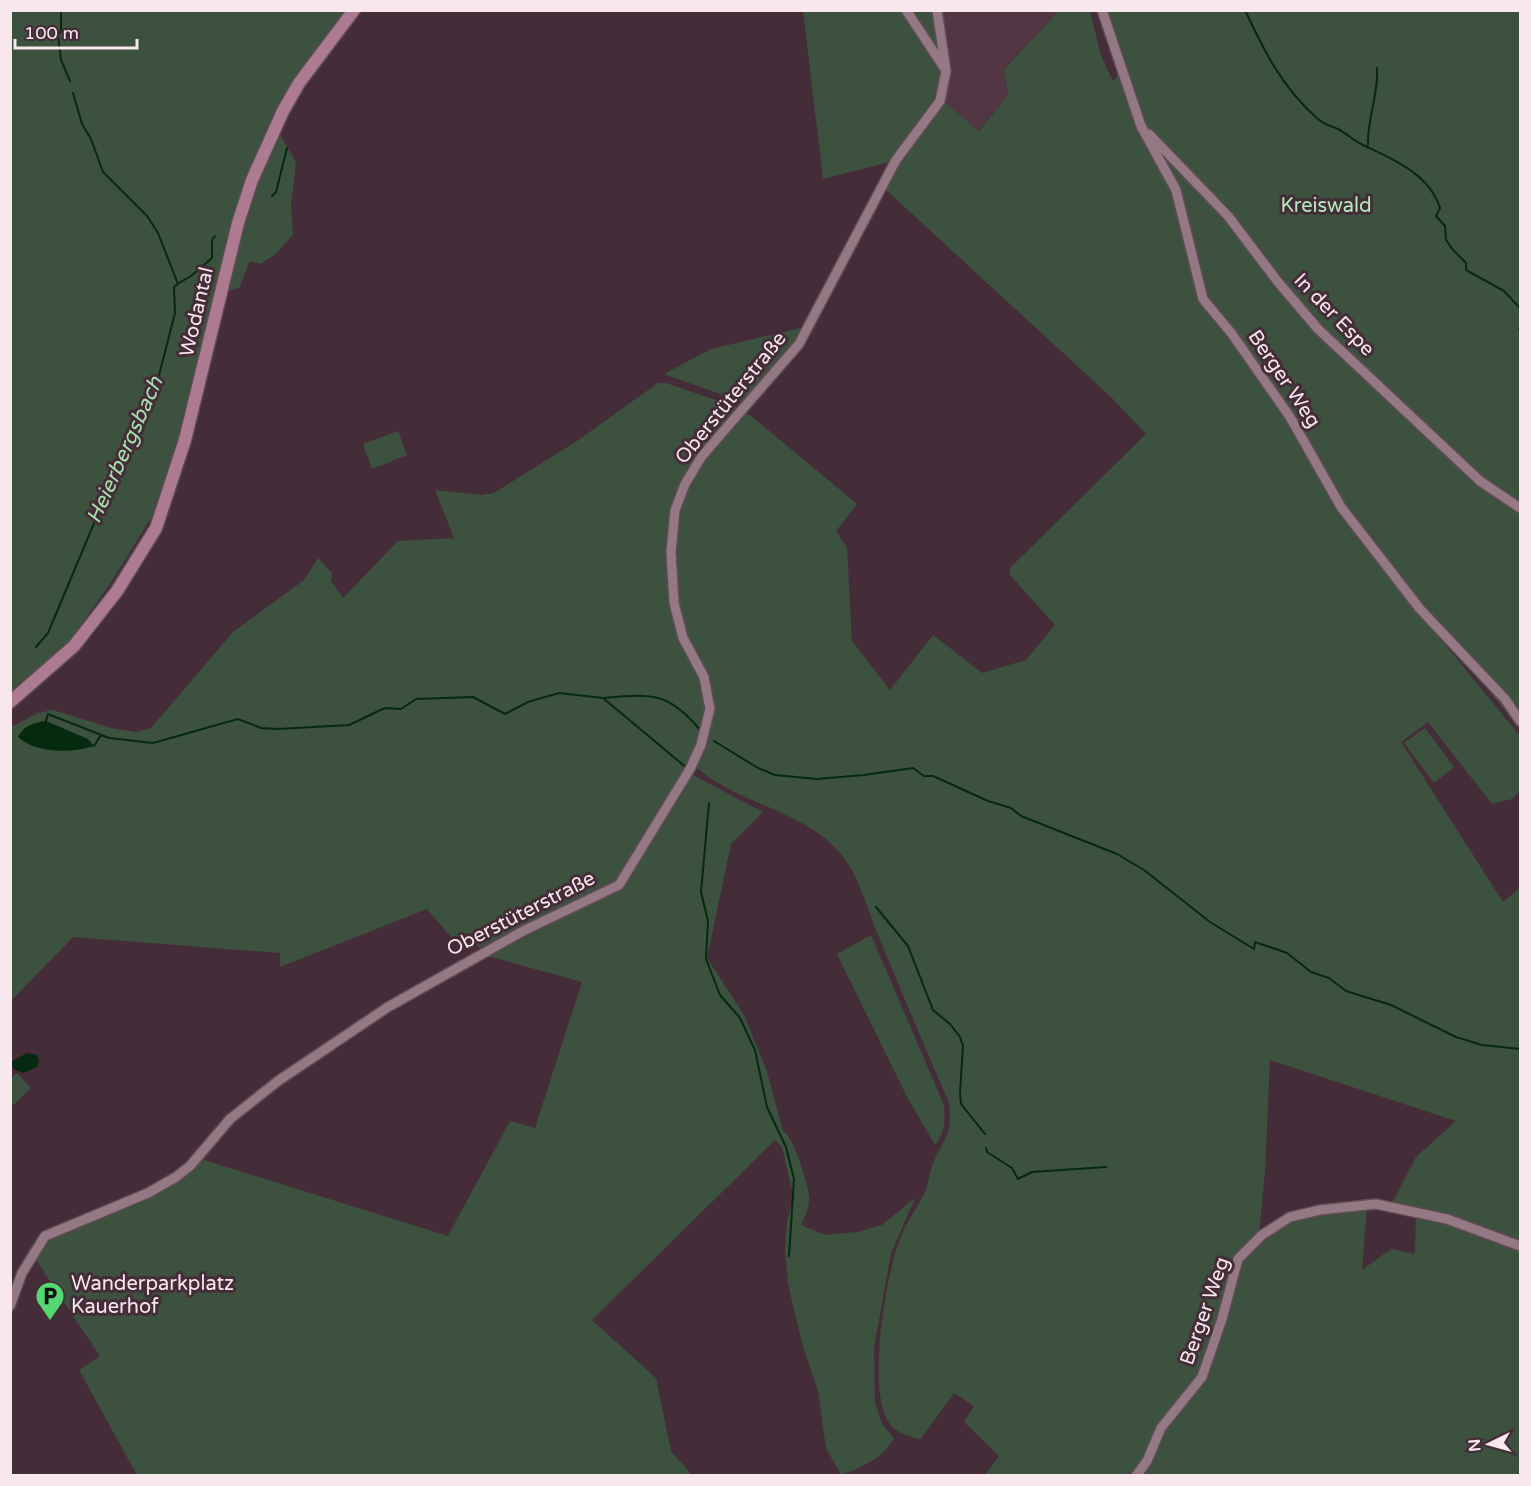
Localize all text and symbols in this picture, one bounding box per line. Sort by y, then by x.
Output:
scale bar [15,12,136,50]
text: 100 m [24,22,79,44]
park label: Kreiswald [1280,194,1372,218]
street label: Wodantal [175,265,219,359]
street label: In der Espe [1289,269,1379,361]
street label: Berger Weg [1243,326,1325,432]
street label: Oberstüterstraße [670,327,792,469]
water label: Heierbergsbach [81,372,169,527]
street label: Oberstüterstraße [443,866,599,962]
street label: Berger Weg [1175,1254,1235,1368]
place label: Wanderparkplatz Kauerhof [71,1272,234,1319]
parking icon: Wanderparkplatz Kauerhof [34,1280,66,1322]
north arrow [1459,1414,1519,1474]
text: N [1465,1438,1486,1452]

